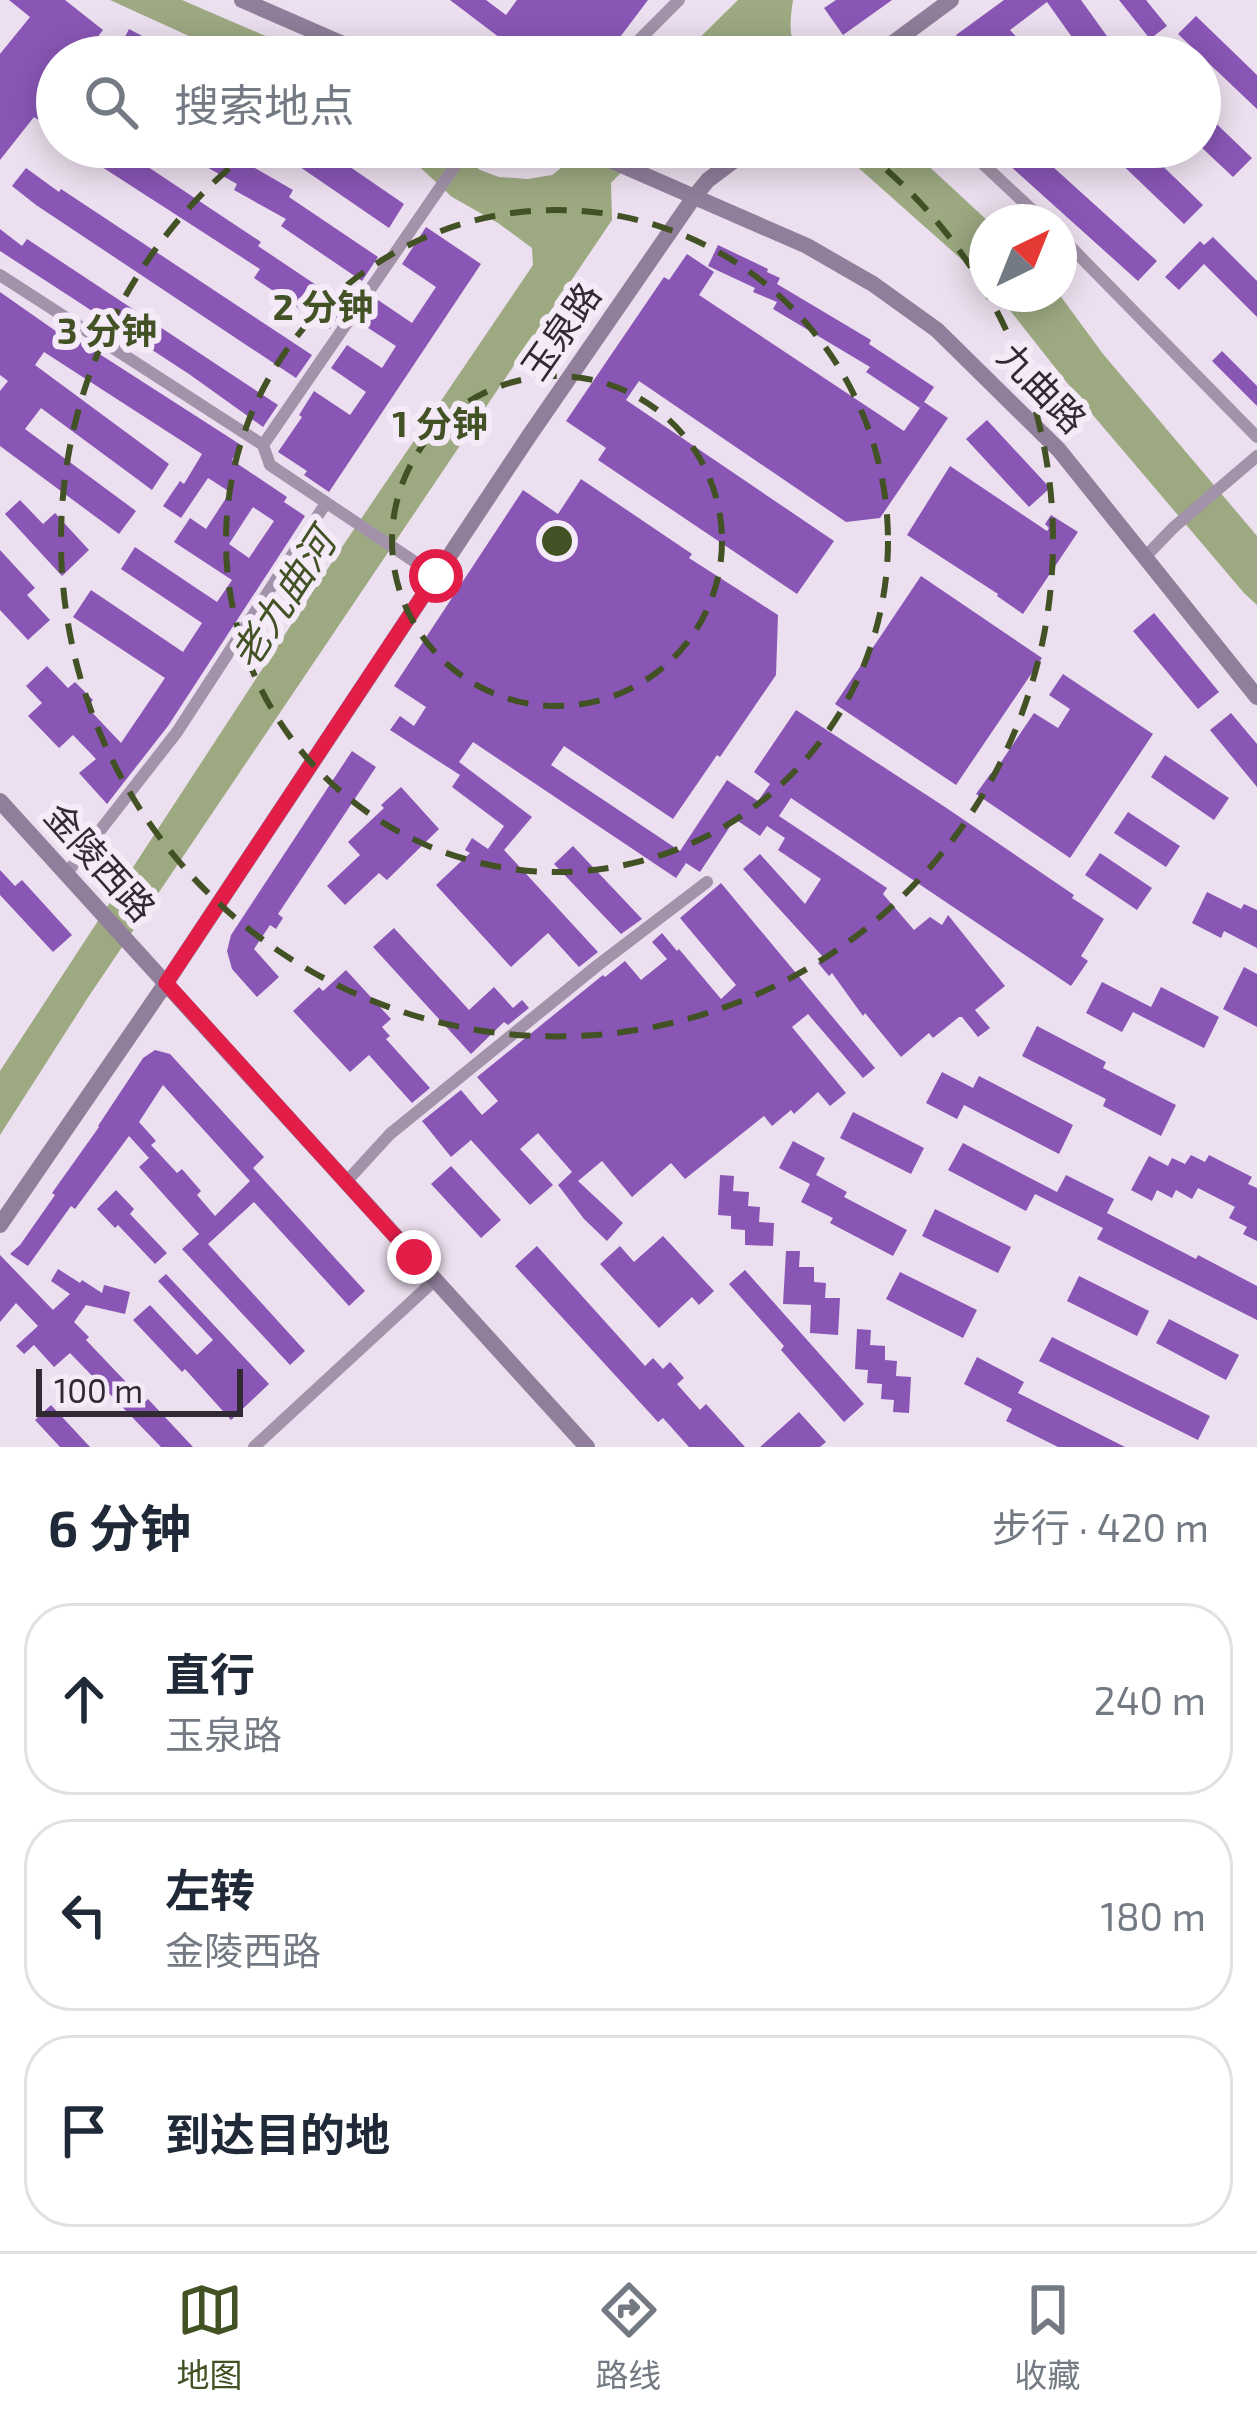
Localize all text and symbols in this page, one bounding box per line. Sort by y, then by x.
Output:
search box [36,36,1221,168]
icon: search [78,69,144,135]
text: 搜索地点 [174,77,354,131]
north arrow [969,204,1077,312]
street label: 玉泉路 [511,274,608,387]
text: 2 分钟 [273,284,373,327]
text: 3 分钟 [57,308,157,351]
street label: 九曲路 [990,333,1096,441]
text: 1 分钟 [392,401,488,444]
water label: 老九曲河 [220,514,348,676]
centre of rings [536,520,578,562]
route start [409,549,463,603]
street label: 金陵西路 [37,793,165,929]
route end [387,1230,441,1284]
scale bar [36,1363,243,1416]
text: 100 m [54,1370,143,1410]
text: 6 分钟 [48,1496,191,1557]
text: 步行 · 420 m [992,1503,1209,1550]
text: 直行 [165,1646,255,1700]
icon: ahead [51,1666,117,1732]
text: 240 m [1094,1676,1206,1723]
text: 玉泉路 [165,1710,282,1757]
text: 左转 [165,1862,255,1916]
icon: left [51,1882,117,1948]
text: 180 m [1100,1892,1206,1939]
text: 金陵西路 [165,1926,321,1973]
icon: arrive [51,2098,117,2164]
text: 到达目的地 [165,2106,390,2160]
tab: 地图 [177,2277,243,2397]
tab: 路线 [596,2277,662,2397]
tab: 收藏 [1015,2277,1081,2397]

